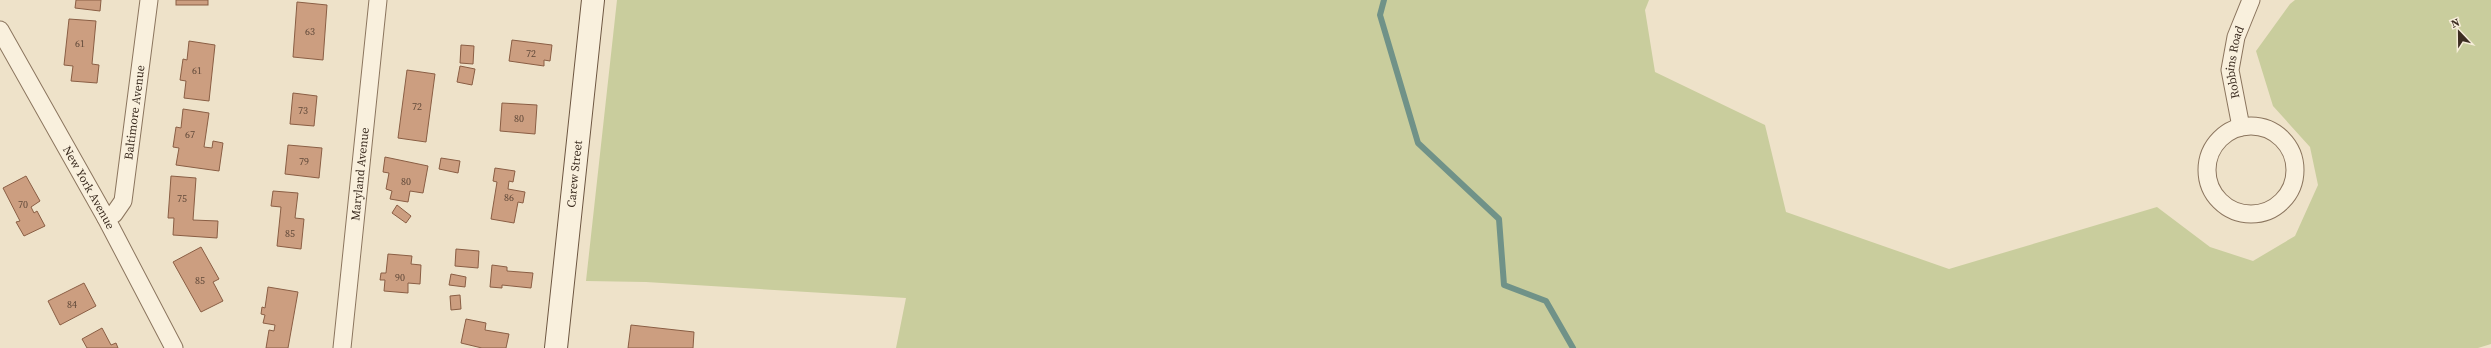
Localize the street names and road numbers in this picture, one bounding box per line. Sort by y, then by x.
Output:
street label: Robbins Road [2222,23,2248,100]
street label: Baltimore Avenue [120,64,149,161]
street label: Maryland Avenue [347,127,373,221]
street label: Carew Street [563,139,586,208]
street label: New York Avenue [59,143,119,232]

